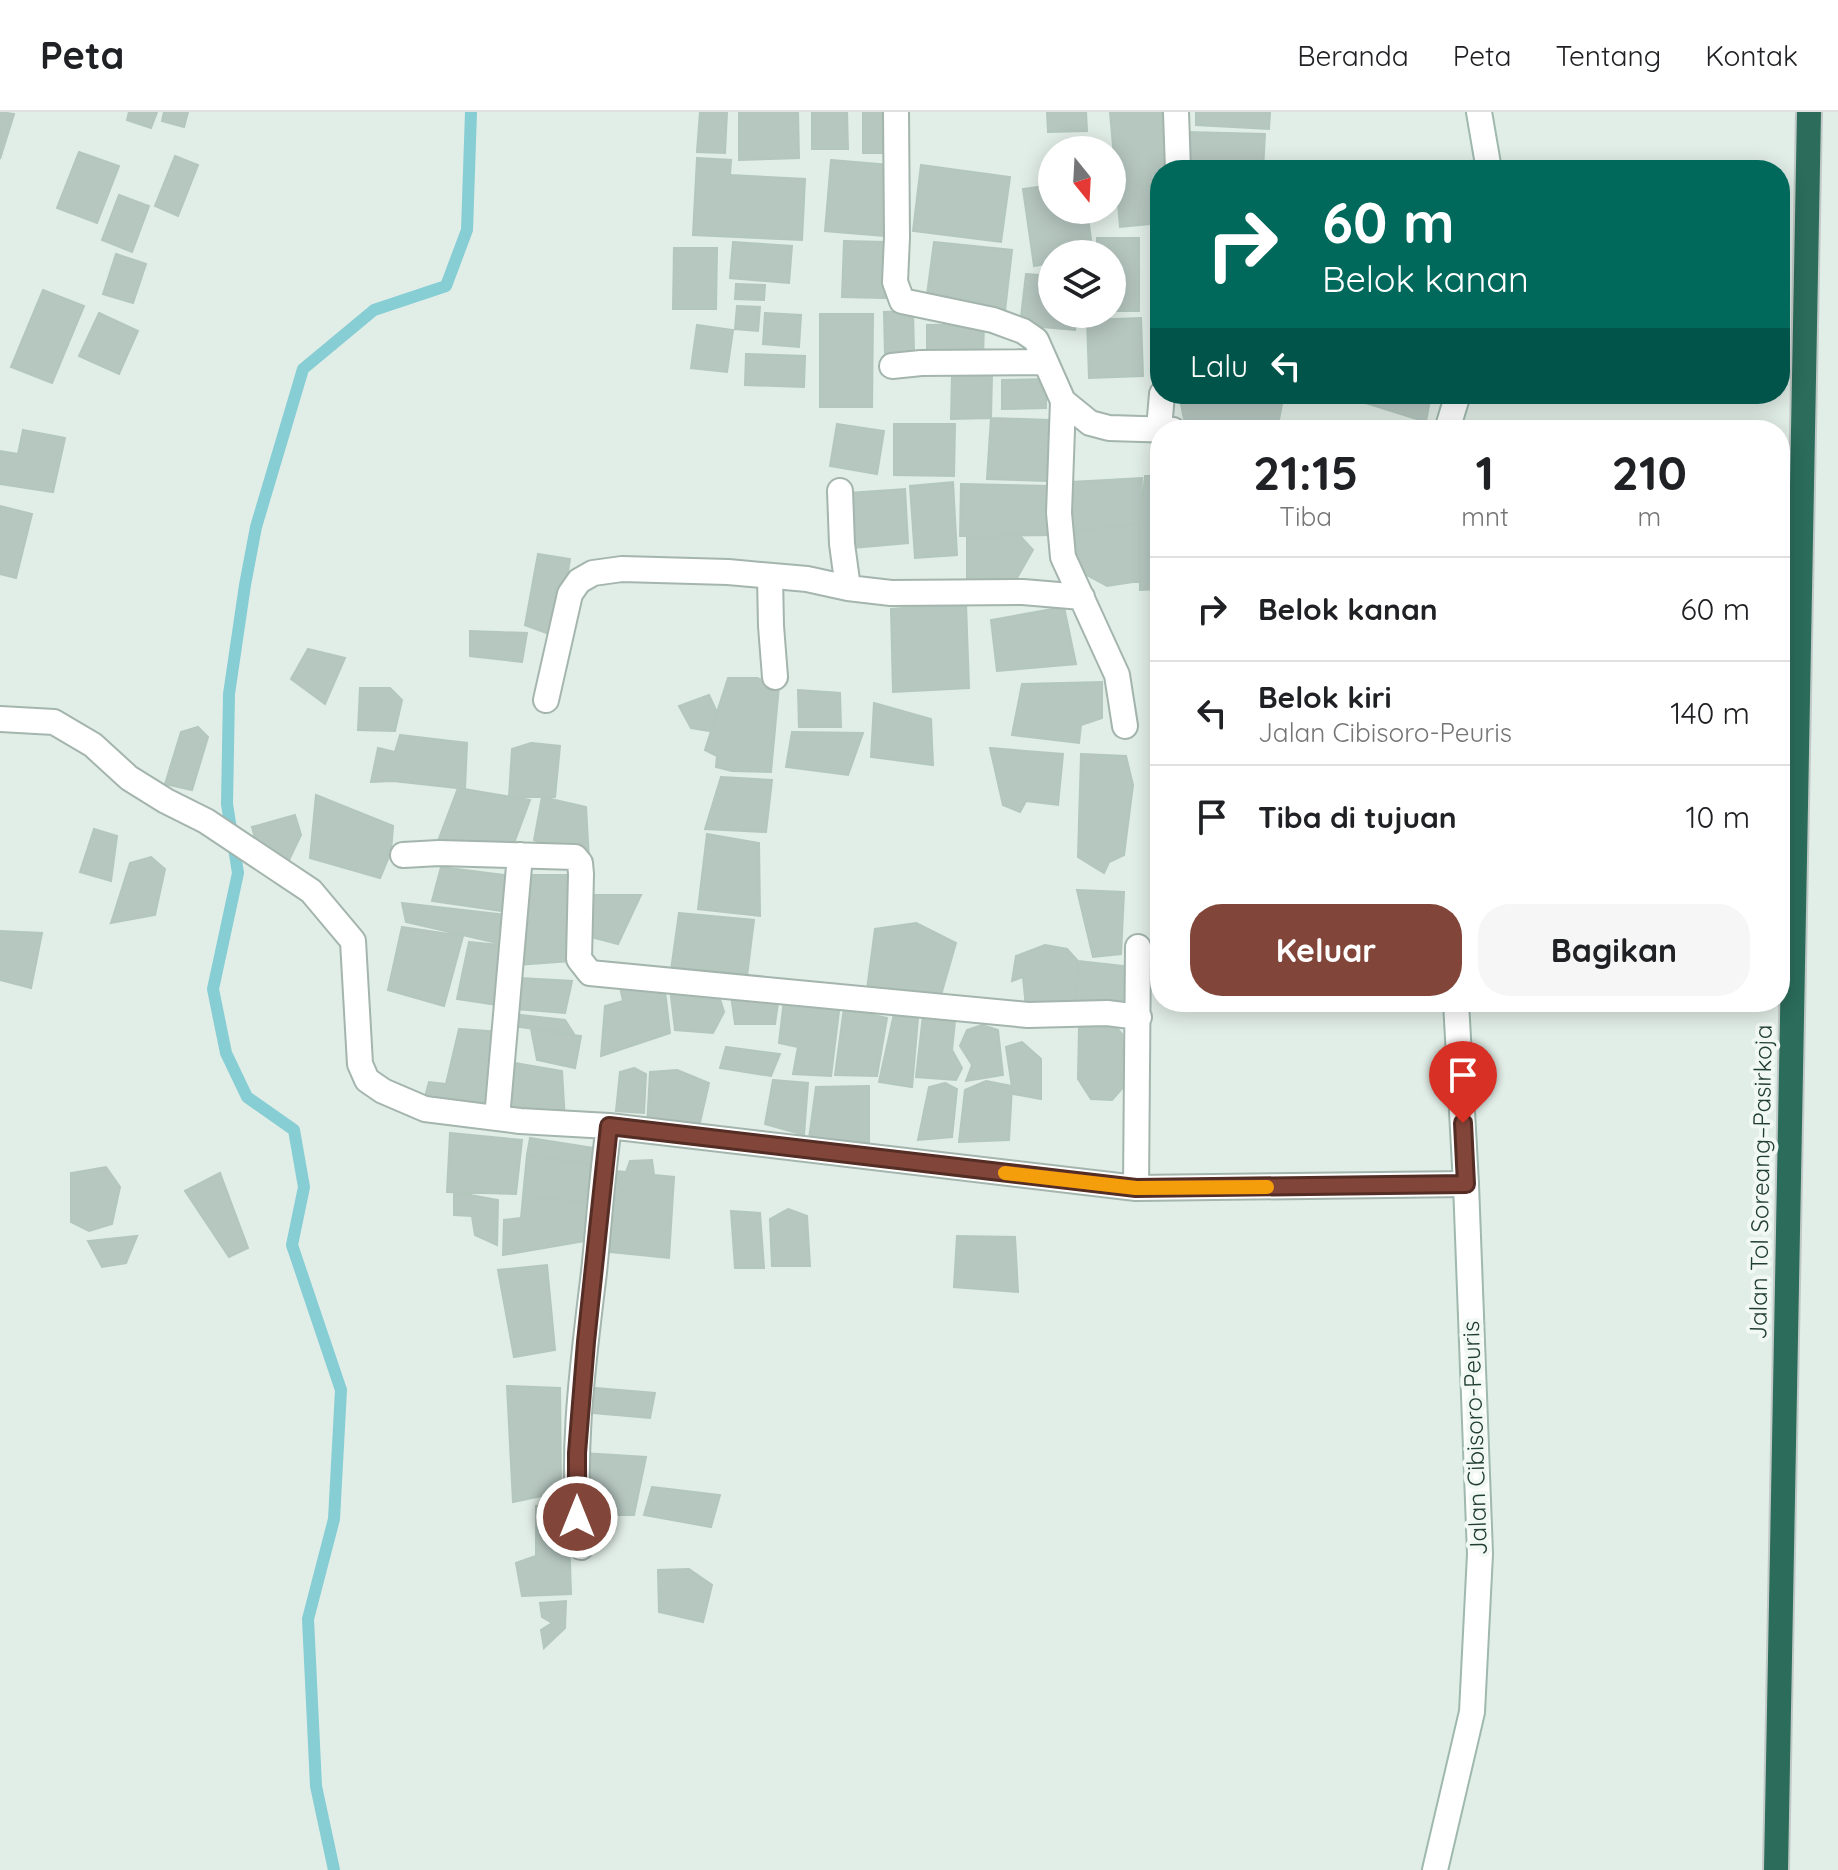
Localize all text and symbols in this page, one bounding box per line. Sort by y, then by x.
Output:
text: Peta [40,31,124,79]
text: Beranda [1297,38,1409,73]
text: Peta [1453,38,1511,73]
text: Tentang [1555,38,1661,73]
text: Kontak [1705,38,1798,73]
north arrow [1038,136,1126,224]
map controls [1038,136,1126,328]
text: 60 m [1322,187,1455,257]
icon: right [1190,192,1294,296]
button: layers [1038,240,1126,328]
text: Belok kanan [1322,256,1529,301]
icon: left [1264,344,1308,388]
text: Lalu [1190,347,1248,385]
text: 21:15 [1253,442,1358,502]
text: 1 [1476,442,1494,502]
text: 210 [1612,442,1687,502]
text: Tiba [1279,500,1332,533]
text: mnt [1461,500,1509,533]
text: m [1637,500,1661,533]
icon: right [1190,587,1234,631]
text: Belok kanan [1258,590,1438,628]
text: 60 m [1680,590,1750,628]
text: Belok kiri [1258,678,1392,716]
icon: left [1190,691,1234,735]
text: 140 m [1670,694,1750,732]
text: Jalan Cibisoro-Peuris [1258,716,1512,749]
icon: arrive [1190,795,1234,839]
text: Tiba di tujuan [1258,798,1457,836]
text: 10 m [1686,798,1750,836]
button: Keluar [1190,904,1462,996]
button: Bagikan [1478,904,1750,996]
street label: Jalan Tol Soreang–Pasirkoja [1742,1024,1778,1340]
pin [1429,1041,1497,1123]
icon: arrive [1441,1053,1485,1097]
street label: Jalan Cibisoro-Peuris [1455,1320,1493,1556]
position arrow [535,1475,619,1559]

